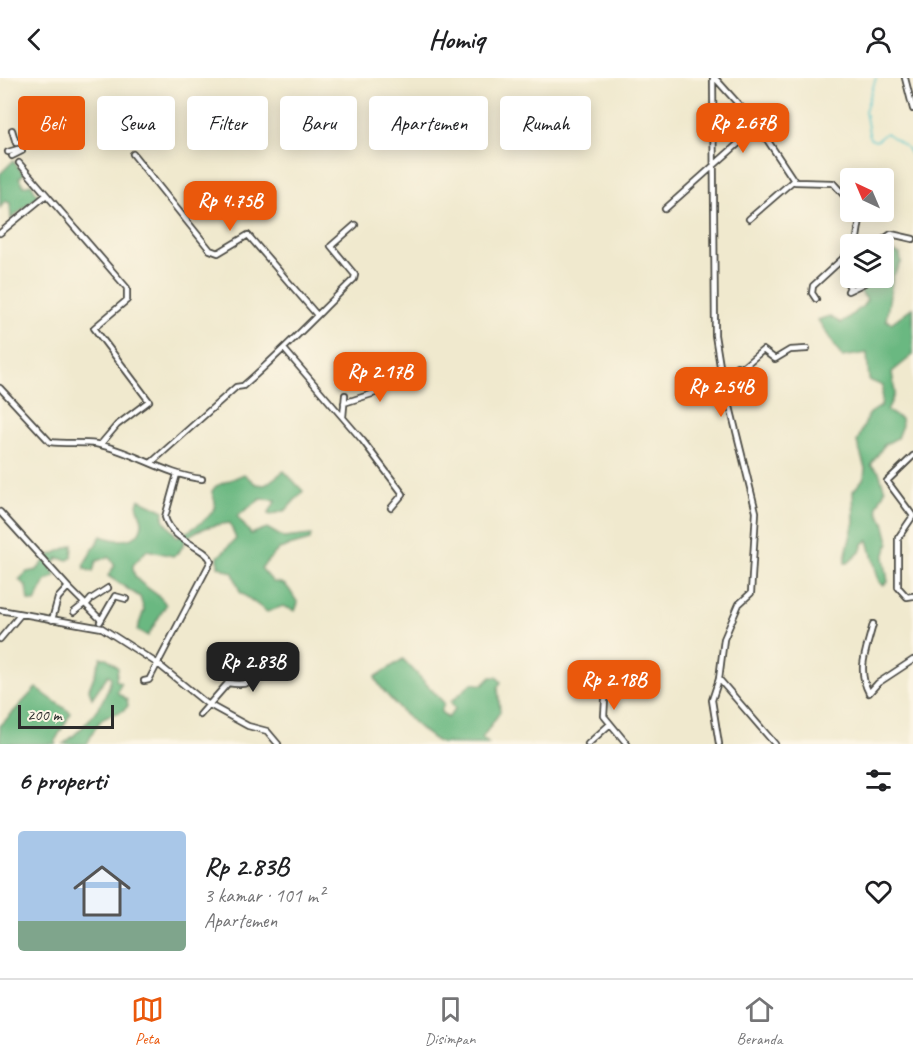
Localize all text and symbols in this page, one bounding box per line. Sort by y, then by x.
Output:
text: Homiq [428,22,485,56]
icon: back [18,23,51,56]
icon: person [862,23,895,56]
chip: Beli [18,96,85,150]
chip: Sewa [97,96,175,150]
chip: Filter [187,96,268,150]
chip: Baru [280,96,357,150]
chip: Apartemen [369,96,488,150]
chip: Rumah [500,96,591,150]
pin: Rp 2.67B [681,103,805,154]
text: Rp 2.67B [710,110,776,135]
north arrow [840,168,894,222]
map controls [840,168,894,288]
pin: Rp 4.75B [168,181,292,232]
text: Rp 4.75B [198,188,262,213]
button: layers [840,234,894,288]
pin: Rp 2.17B [318,352,442,403]
text: Rp 2.17B [347,359,413,384]
pin: Rp 2.54B [659,367,783,418]
text: Rp 2.54B [689,374,753,399]
pin: Rp 2.83B [191,642,315,693]
text: Rp 2.83B [220,649,286,674]
pin: Rp 2.18B [552,660,676,711]
text: Rp 2.18B [581,667,647,692]
scale bar [18,702,114,730]
text: 200 m [27,705,61,725]
text: 6 properti [18,764,107,797]
icon: filters [862,764,895,797]
text: Rp 2.83B [204,850,289,883]
icon: home [66,855,138,927]
icon: heart [862,875,895,908]
text: 3 kamar · 101 m² [204,883,324,908]
text: Apartemen [204,908,277,933]
tab: Peta [131,993,164,1049]
tab: Disimpan [425,993,475,1049]
tab: Beranda [737,993,782,1049]

